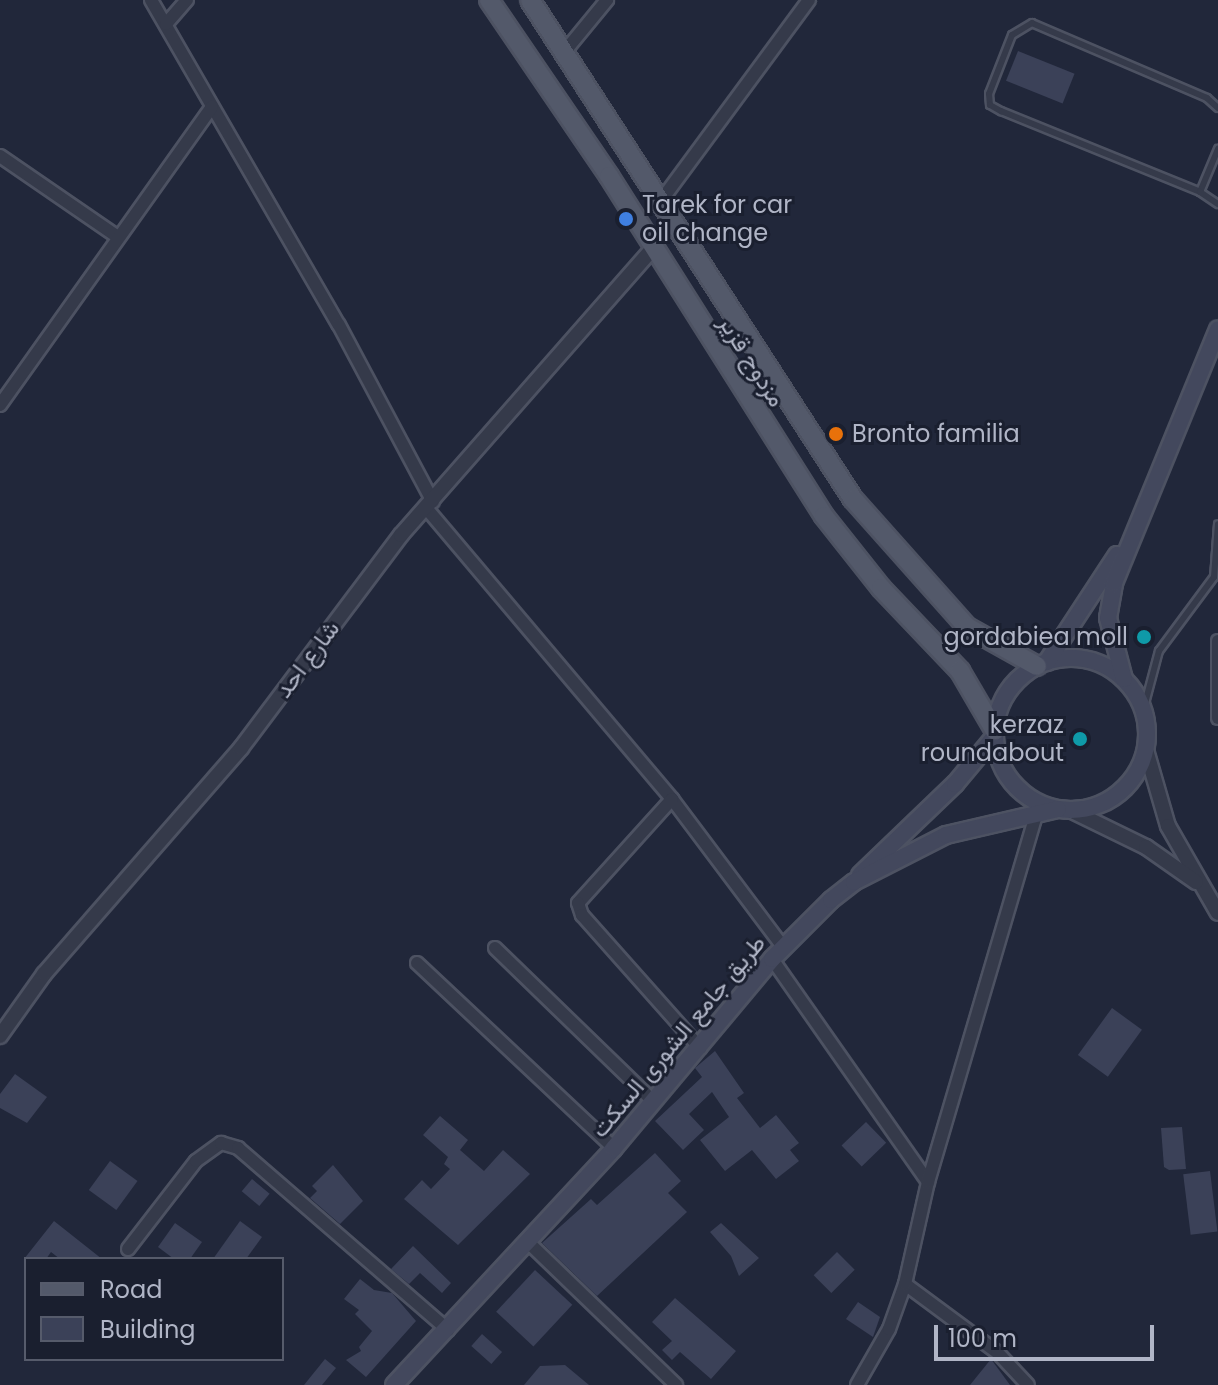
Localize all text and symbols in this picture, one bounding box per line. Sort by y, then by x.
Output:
place label: Tarek for car oil change [642,191,792,247]
marker: Tarek for car oil change [617,210,635,228]
street label: مزدوج قزير [713,310,791,412]
place label: Bronto familia [852,420,1020,448]
marker: Bronto familia [827,425,845,443]
street label: شارع احد [269,615,345,703]
place label: gordabiea moll [943,623,1128,651]
marker: gordabiea moll [1135,628,1153,646]
place label: kerzaz roundabout [921,711,1064,767]
marker: kerzaz roundabout [1071,730,1089,748]
street label: طريق جامع الشورى السكت [585,929,771,1143]
legend [24,1257,284,1361]
text: Road [100,1273,162,1306]
scale bar [938,1309,1158,1359]
text: Building [100,1313,196,1346]
text: 100 m [948,1322,1017,1355]

